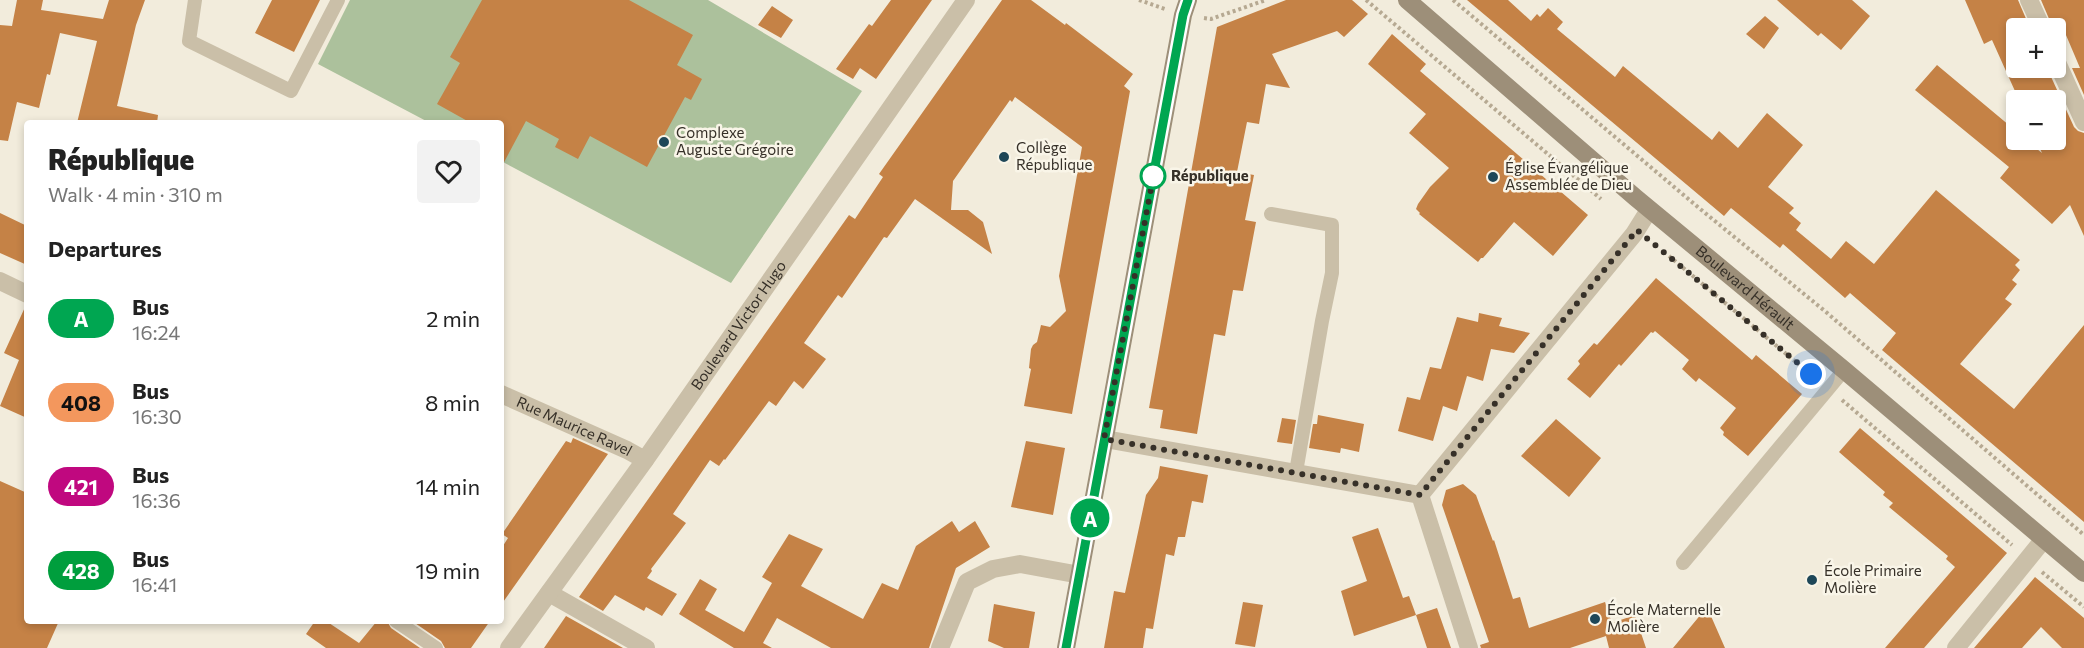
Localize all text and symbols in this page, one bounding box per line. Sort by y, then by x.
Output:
map controls [2006,18,2066,150]
button: + [2006,18,2066,78]
button: − [2006,90,2066,150]
place label: Complexe Auguste Grégoire [676,123,794,158]
marker: Complexe Auguste Grégoire [657,135,671,149]
place label: Collège République [1016,138,1092,173]
button: heart [417,140,480,203]
text: République [48,142,194,176]
marker: Collège République [997,150,1011,164]
place label: Église Évangélique Assemblée de Dieu [1505,157,1632,193]
marker: République [1140,163,1166,189]
place label: République [1171,166,1249,184]
marker: Église Évangélique Assemblée de Dieu [1486,170,1500,184]
text: Walk · 4 min · 310 m [48,182,223,206]
text: Departures [48,235,162,262]
street label: Boulevard Hérault [1693,241,1798,333]
street label: Boulevard Victor Hugo [687,257,789,393]
text: Bus [132,293,169,320]
text: 2 min [426,305,480,332]
text: A [73,306,89,331]
text: 16:24 [132,320,180,344]
your location [1796,359,1826,389]
text: Bus [132,377,169,404]
text: 8 min [425,389,480,416]
text: 408 [61,390,101,415]
street label: Rue Maurice Ravel [514,392,636,459]
text: 16:30 [132,404,182,428]
text: Bus [132,461,169,488]
text: 14 min [416,473,480,500]
text: 421 [64,474,98,499]
text: 16:36 [132,488,181,512]
line badge: A [1070,498,1110,538]
text: A [1082,506,1098,531]
text: Bus [132,545,169,572]
text: 19 min [416,557,480,584]
text: 428 [62,558,100,583]
place label: École Primaire Molière [1824,560,1922,596]
text: 16:41 [132,572,177,596]
marker: École Primaire Molière [1805,573,1819,587]
place label: École Maternelle Molière [1607,599,1721,635]
marker: École Maternelle Molière [1588,612,1602,626]

